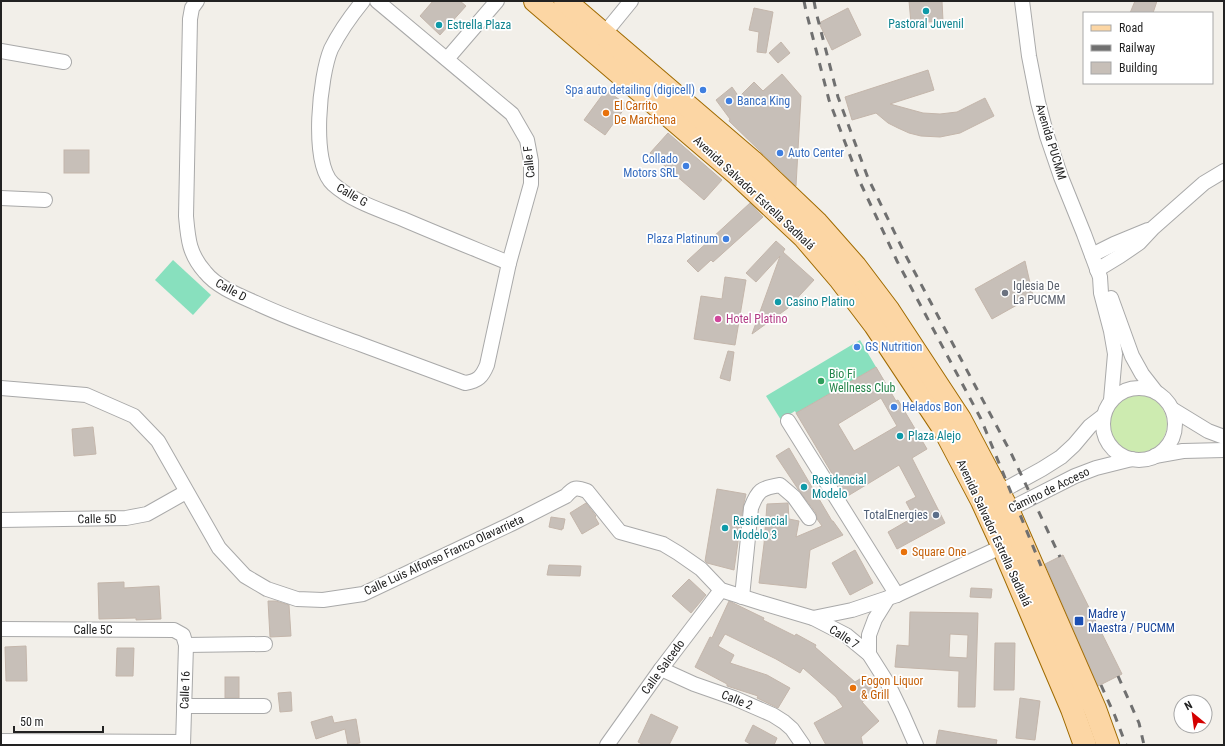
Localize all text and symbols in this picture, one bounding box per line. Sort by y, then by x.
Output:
marker: Pastoral Juvenil [921,6,931,16]
legend [1083,12,1213,84]
place label: Pastoral Juvenil [888,17,964,31]
place label: Estrella Plaza [447,18,512,32]
marker: Estrella Plaza [434,20,444,30]
text: Road [1119,21,1143,35]
text: Railway [1119,41,1155,55]
text: Building [1119,61,1157,75]
place label: Spa auto detailing (digicell) [565,83,695,97]
marker: Spa auto detailing (digicell) [698,85,708,95]
place label: Banca King [737,94,790,108]
marker: Banca King [724,96,734,106]
place label: El Carrito De Marchena [614,99,676,127]
street label: Avenida PUCMM [1033,102,1069,182]
marker: El Carrito De Marchena [601,108,611,118]
street label: Avenida Salvador Estrella Sadhalá [691,133,818,253]
street label: Calle F [520,145,538,179]
place label: Auto Center [788,146,844,160]
marker: Auto Center [775,148,785,158]
place label: Collado Motors SRL [623,152,678,180]
marker: Collado Motors SRL [681,161,691,171]
street label: Calle G [334,181,370,209]
place label: Plaza Platinum [647,232,718,246]
marker: Plaza Platinum [721,234,731,244]
street label: Calle D [213,276,249,304]
place label: Iglesia De La PUCMM [1013,279,1066,307]
marker: Iglesia De La PUCMM [1000,288,1010,298]
place label: Casino Platino [786,295,855,309]
marker: Casino Platino [773,297,783,307]
place label: Hotel Platino [726,312,787,326]
marker: Hotel Platino [713,314,723,324]
place label: GS Nutrition [865,340,923,354]
marker: GS Nutrition [852,342,862,352]
place label: Bio Fi Wellness Club [829,367,896,395]
marker: Bio Fi Wellness Club [816,376,826,386]
place label: Helados Bon [902,400,962,414]
marker: Helados Bon [889,402,899,412]
place label: Plaza Alejo [908,429,961,443]
marker: Plaza Alejo [895,431,905,441]
street label: Avenida Salvador Estrella Sadhalá [954,457,1034,609]
street label: Camino de Acceso [1006,464,1092,516]
place label: Residencial Modelo [812,473,866,501]
marker: Residencial Modelo [799,482,809,492]
place label: TotalEnergies [864,508,928,522]
marker: TotalEnergies [931,510,941,520]
street label: Calle 5D [77,512,117,526]
street label: Calle Luis Alfonso Franco Olavarrieta [362,512,526,598]
place label: Residencial Modelo 3 [733,514,787,542]
marker: Residencial Modelo 3 [720,523,730,533]
place label: Square One [912,545,967,559]
marker: Square One [899,547,909,557]
place label: Madre y Maestra / PUCMM [1088,607,1175,635]
marker: Madre y Maestra / PUCMM [1073,615,1085,627]
street label: Calle 7 [827,622,861,652]
street label: Calle 5C [73,623,113,637]
street label: Calle Salcedo [638,637,688,697]
street label: Calle 16 [177,671,193,709]
place label: Fogon Liquor & Grill [861,674,923,702]
marker: Fogon Liquor & Grill [848,683,858,693]
street label: Calle 2 [719,687,755,713]
north arrow [1173,694,1213,734]
text: N [1182,698,1195,713]
scale bar [14,708,103,734]
text: 50 m [20,715,44,729]

